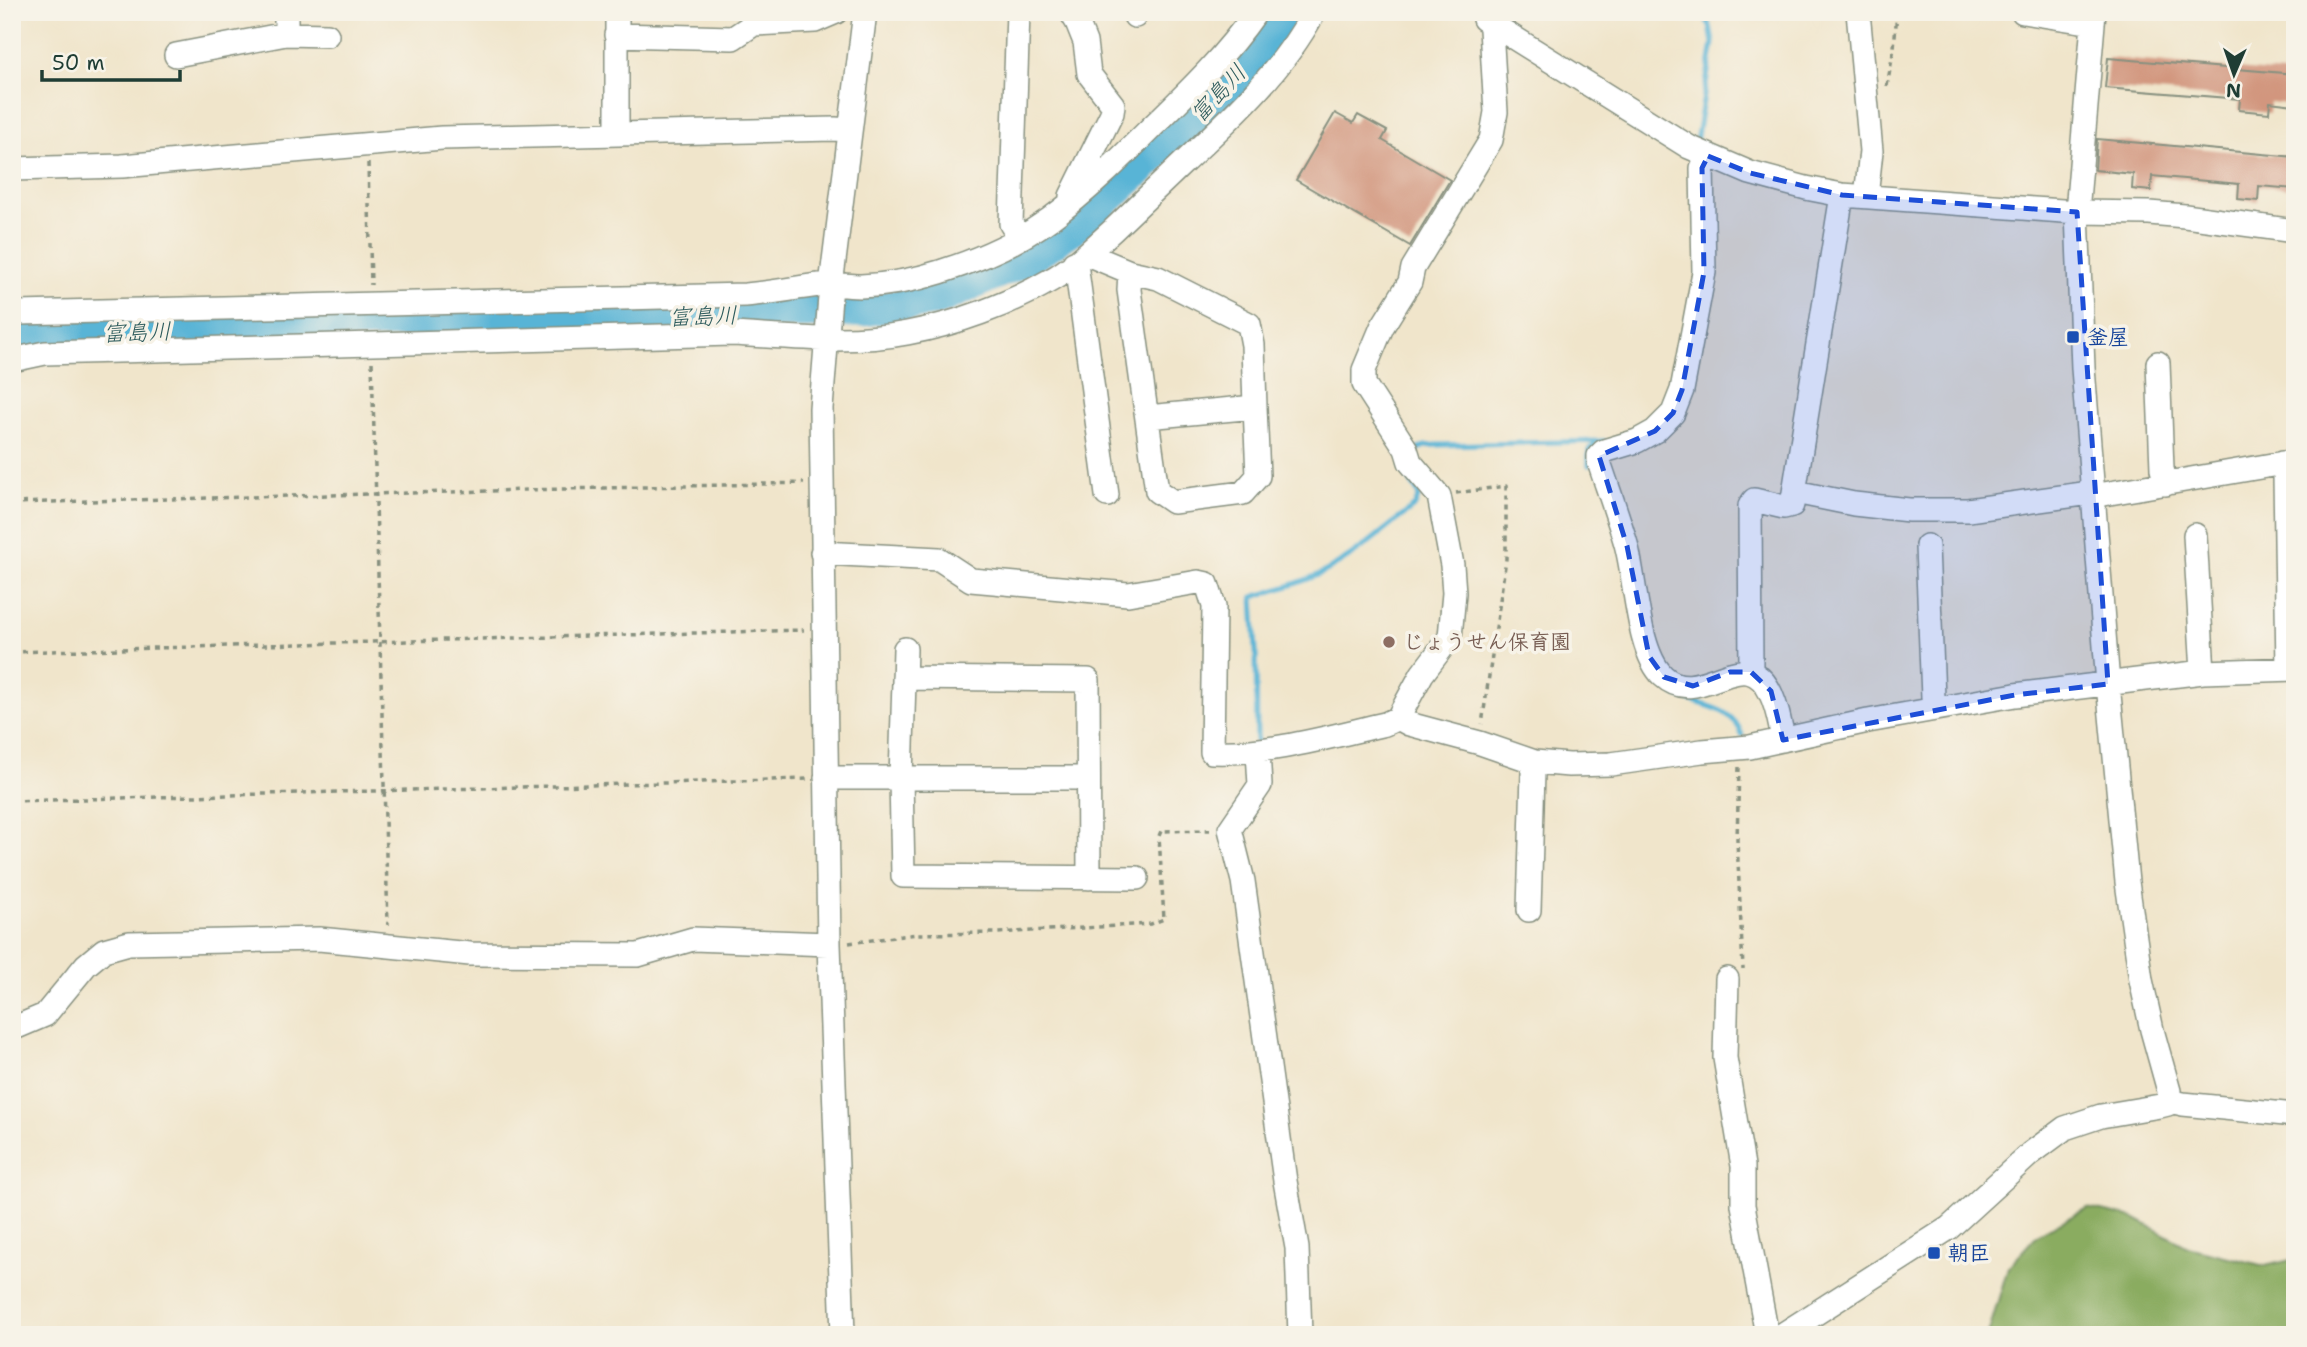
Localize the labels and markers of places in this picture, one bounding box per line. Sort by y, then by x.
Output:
place label: 釜屋 [2087,323,2129,351]
marker: 釜屋 [2065,329,2081,345]
place label: じょうせん保育園 [1403,628,1571,656]
marker: じょうせん保育園 [1381,634,1397,650]
place label: 朝臣 [1948,1239,1990,1267]
marker: 朝臣 [1926,1245,1942,1261]

